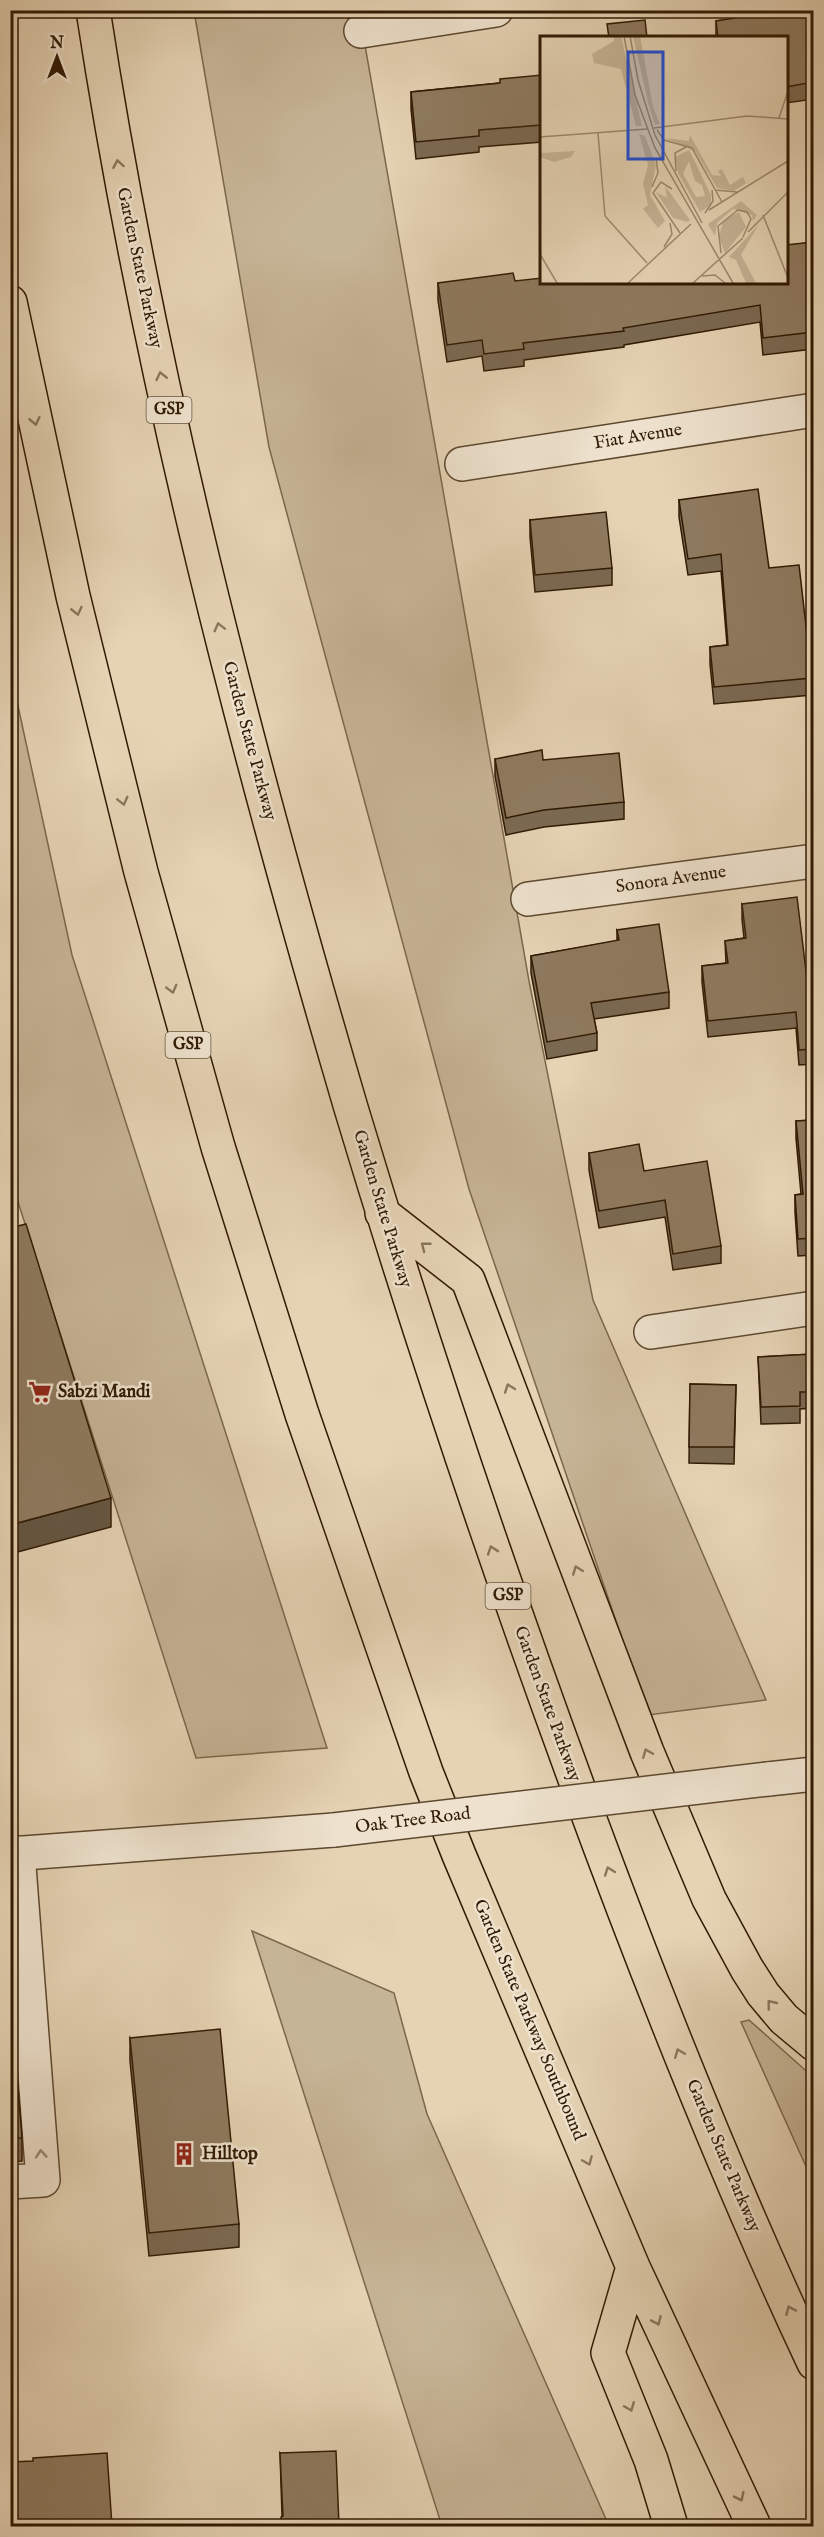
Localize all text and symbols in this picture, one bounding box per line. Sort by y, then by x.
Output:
north arrow [27,27,87,87]
text: N [49,34,64,54]
inset map [540,36,788,284]
one-way arrow [112,160,125,170]
street label: Garden State Parkway [111,185,167,351]
one-way arrow [155,371,168,381]
road number: GSP [146,397,192,423]
one-way arrow [28,415,41,425]
street label: Fiat Avenue [592,419,684,455]
one-way arrow [70,606,83,616]
one-way arrow [214,623,227,633]
street label: Garden State Parkway [217,659,281,823]
one-way arrow [115,796,128,806]
street label: Sonora Avenue [614,861,728,899]
one-way arrow [165,984,178,994]
road number: GSP [166,1032,210,1058]
street label: Garden State Parkway [347,1127,417,1291]
one-way arrow [421,1243,432,1254]
supermarket icon: Sabzi Mandi [27,1379,53,1405]
place label: Sabzi Mandi [58,1381,151,1404]
one-way arrow [503,1383,516,1394]
one-way arrow [487,1545,500,1556]
one-way arrow [572,1566,585,1576]
road number: GSP [486,1583,530,1609]
street label: Garden State Parkway [508,1623,586,1785]
one-way arrow [642,1748,654,1759]
street label: Oak Tree Road [354,1802,472,1839]
one-way arrow [604,1867,617,1877]
street label: Garden State Parkway Southbound [468,1896,590,2144]
one-way arrow [768,2000,779,2011]
one-way arrow [674,2049,686,2060]
street label: Garden State Parkway [680,2076,766,2236]
building icon: Hilltop [171,2141,197,2167]
place label: Hilltop [202,2143,258,2166]
one-way arrow [35,2150,48,2159]
one-way arrow [581,2154,593,2165]
one-way arrow [785,2305,797,2316]
one-way arrow [650,2314,662,2325]
one-way arrow [623,2401,635,2412]
one-way arrow [732,2491,744,2502]

